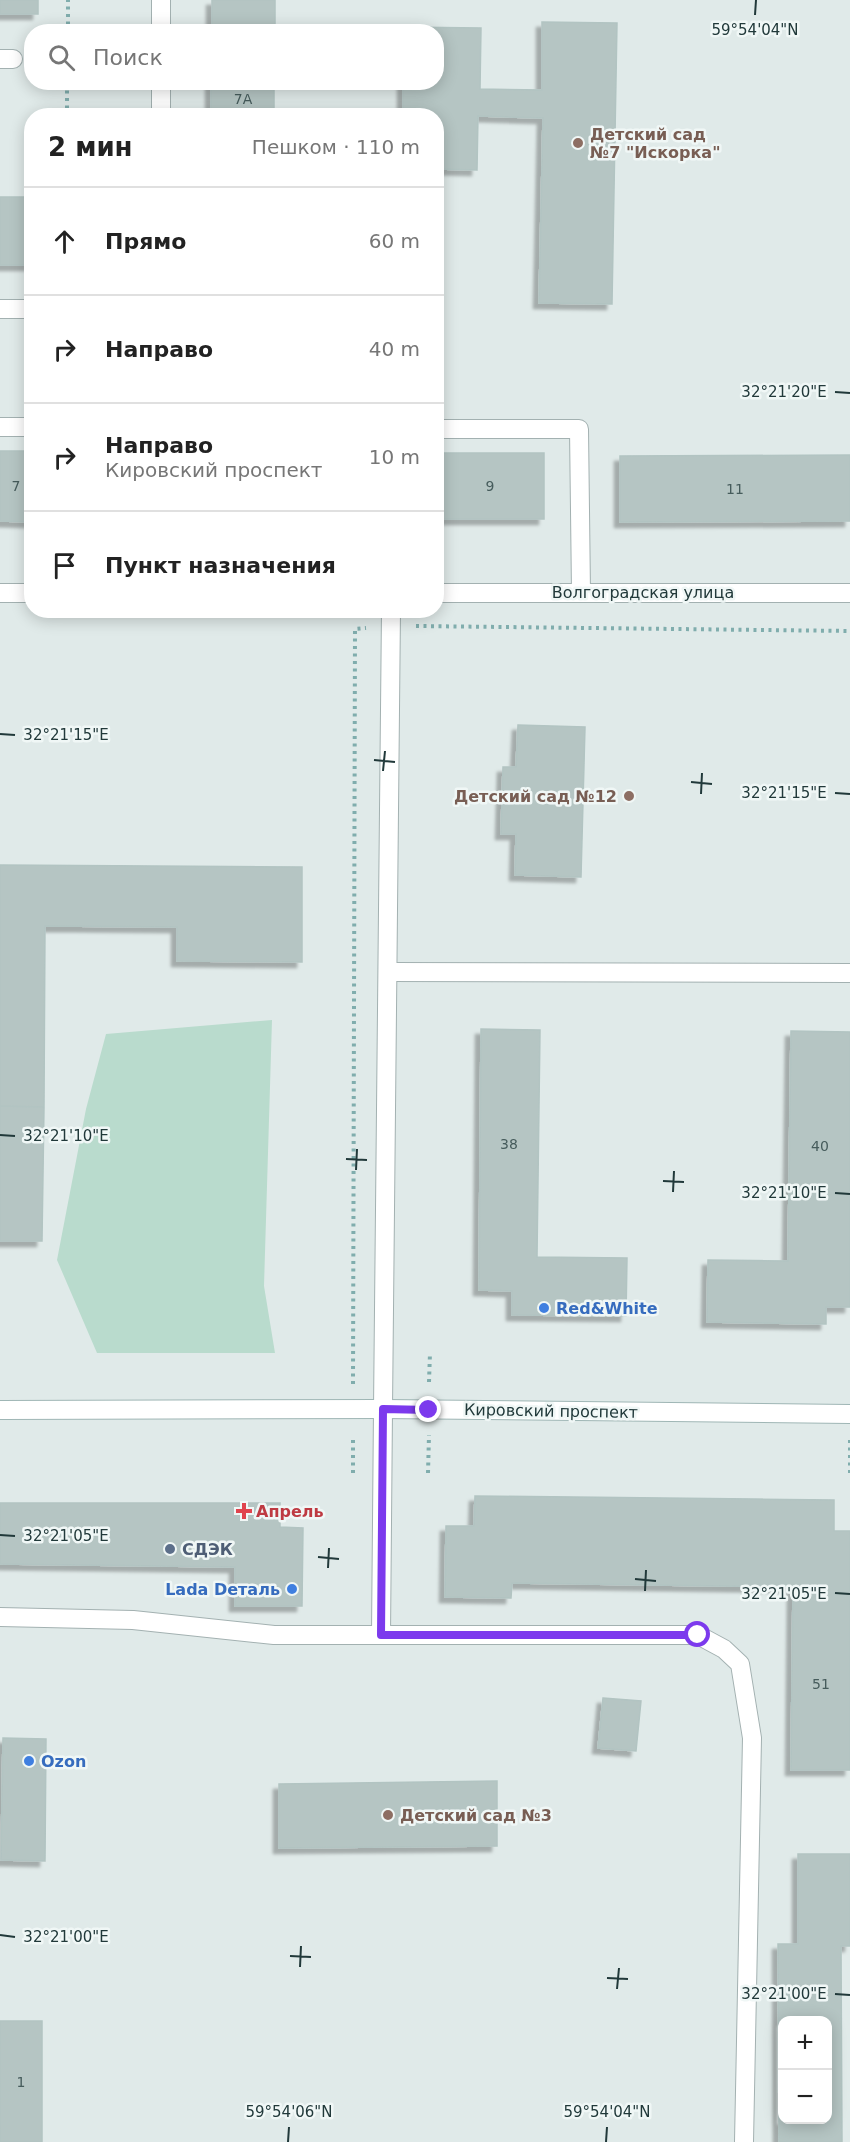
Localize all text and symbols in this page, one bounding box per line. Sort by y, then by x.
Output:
text: 59°54'04"N [711,21,799,39]
search box [24,24,444,90]
icon: search [45,41,78,74]
text: Поиск [93,45,163,70]
house number: 7А [234,91,253,107]
place label: Детский cад №7 "Искорка" [590,125,720,162]
text: 2 мин [48,132,133,162]
text: Пешком · 110 m [252,135,420,159]
marker: Детский cад №7 "Искорка" [571,136,585,150]
icon: ahead [48,225,81,258]
text: Прямо [105,229,186,254]
text: 60 m [369,229,420,253]
icon: right [48,333,81,366]
text: Направо [105,337,213,362]
text: 40 m [369,337,420,361]
text: 32°21'20"E [741,383,827,401]
text: Направо [105,433,213,458]
icon: right [48,441,81,474]
text: 10 m [369,445,420,469]
text: Кировский проспект [105,458,322,482]
house number: 7 [12,478,20,494]
house number: 9 [486,478,494,494]
house number: 11 [726,481,744,497]
icon: arrive [48,549,81,582]
text: Пункт назначения [105,553,336,578]
street label: Волгоградская улица [552,583,734,602]
text: 32°21'15"E [23,726,109,744]
text: 32°21'15"E [741,784,827,802]
place label: Детский cад №12 [454,787,617,806]
marker: Детский cад №12 [622,789,636,803]
text: 32°21'10"E [23,1127,109,1145]
house number: 38 [500,1136,518,1152]
house number: 40 [811,1138,829,1154]
text: 32°21'10"E [741,1184,827,1202]
place label: Red&White [556,1299,658,1318]
marker: Red&White [537,1301,551,1315]
route end [415,1396,441,1422]
street label: Кировский проспект [464,1400,638,1422]
place label: Апрель [256,1502,324,1521]
marker: Апрель [237,1504,251,1518]
text: 32°21'05"E [23,1527,109,1545]
place label: СДЭК [182,1540,233,1559]
marker: СДЭК [163,1542,177,1556]
place label: Lada Dеталь [165,1580,280,1599]
marker: Lada Dеталь [285,1582,299,1596]
text: 32°21'05"E [741,1585,827,1603]
route start [684,1621,710,1647]
house number: 51 [812,1676,830,1692]
place label: Ozon [41,1752,86,1771]
marker: Ozon [22,1754,36,1768]
place label: Детский cад №3 [400,1806,552,1825]
marker: Детский cад №3 [381,1808,395,1822]
text: 32°21'00"E [23,1928,109,1946]
text: 32°21'00"E [741,1985,827,2003]
map controls [778,2016,832,2124]
button: + [778,2016,832,2070]
button: − [778,2070,832,2124]
house number: 1 [17,2074,25,2090]
text: 59°54'06"N [245,2103,333,2121]
text: 59°54'04"N [563,2103,651,2121]

